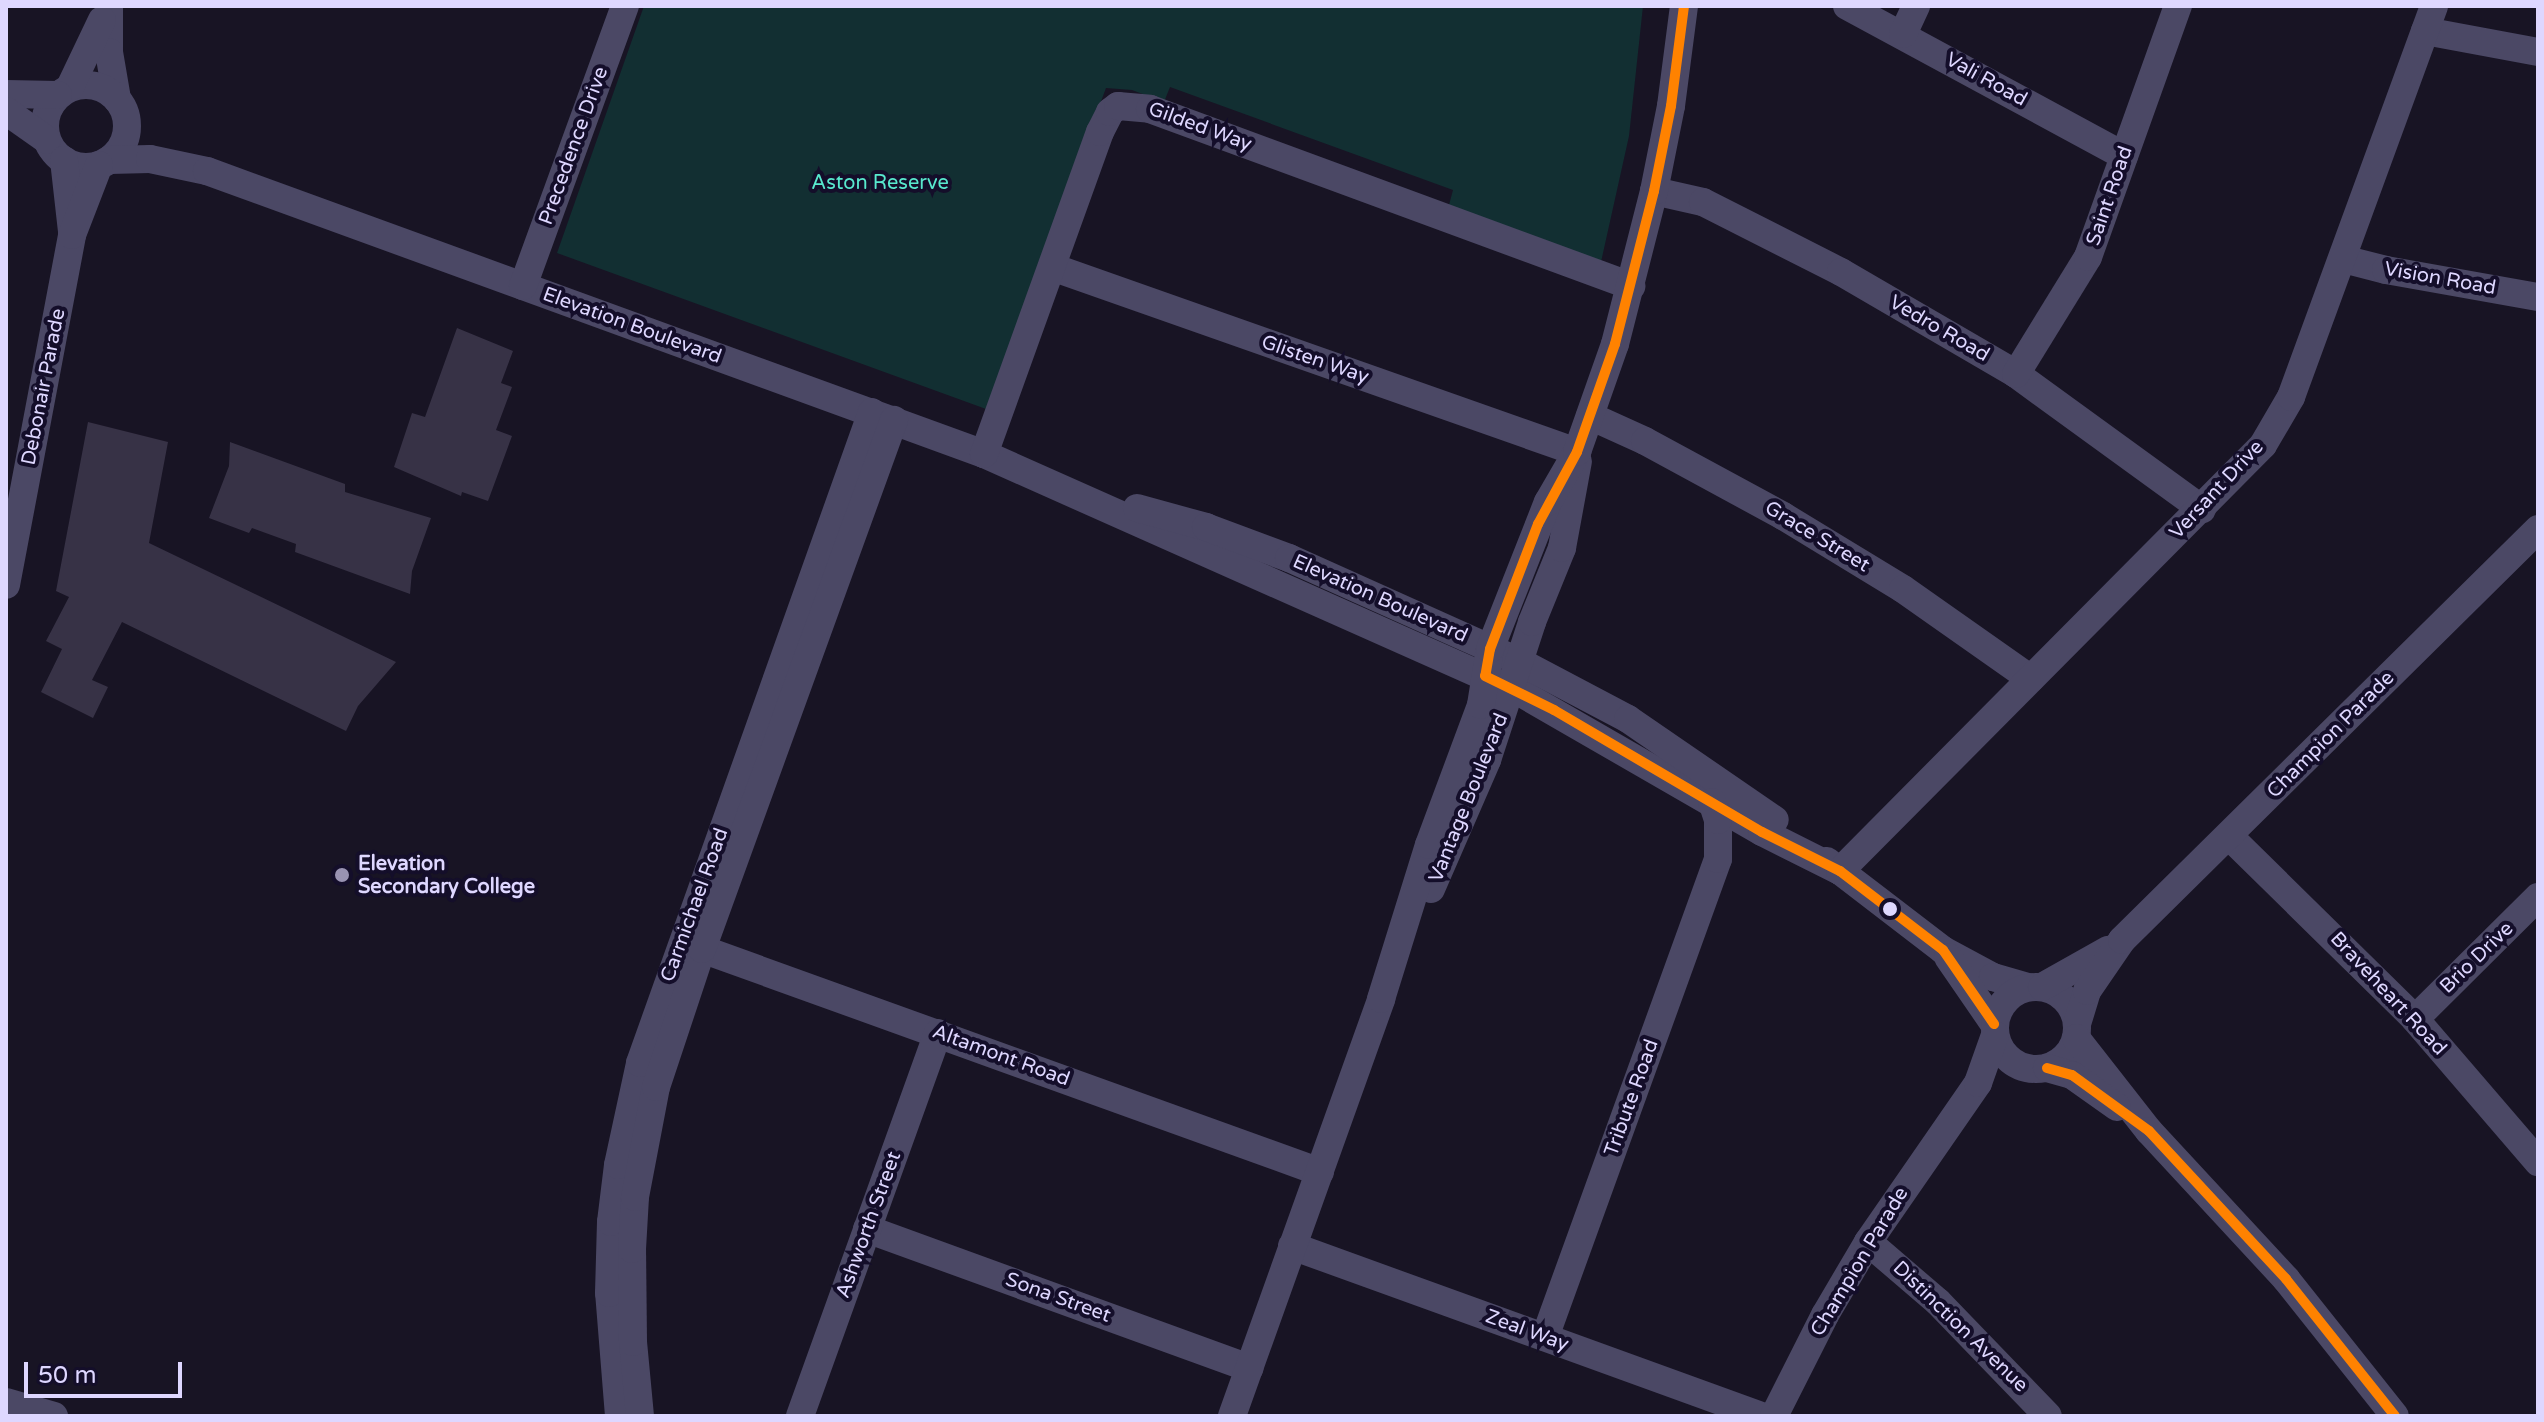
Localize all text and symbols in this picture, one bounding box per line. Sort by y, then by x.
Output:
street label: Vali Road [1941,48,2031,112]
street label: Precedence Drive [534,64,614,228]
street label: Gilded Way [1145,97,1255,157]
street label: Saint Road [2082,143,2138,249]
park label: Aston Reserve [811,171,949,195]
street label: Vision Road [2382,257,2498,301]
street label: Elevation Boulevard [539,282,725,370]
street label: Vedro Road [1885,291,1993,367]
street label: Debonair Parade [17,307,71,467]
street label: Glisten Way [1258,330,1372,390]
street label: Versant Drive [2165,436,2269,544]
street label: Grace Street [1760,496,1874,578]
street label: Elevation Boulevard [1289,550,1471,648]
street label: Champion Parade [2262,666,2400,804]
street label: Vantage Boulevard [1424,710,1514,886]
street label: Carmichael Road [656,825,734,985]
place label: Elevation Secondary College [358,852,535,899]
marker: Elevation Secondary College [333,866,351,884]
unlabelled marker [1882,901,1898,917]
street label: Brio Drive [2435,917,2519,999]
street label: Braveheart Road [2325,927,2451,1061]
street label: Altamont Road [929,1020,1073,1092]
street label: Tribute Road [1600,1036,1664,1160]
street label: Ashworth Street [831,1148,907,1302]
street label: Champion Parade [1806,1183,1914,1341]
street label: Distinction Avenue [1887,1256,2033,1398]
street label: Sona Street [1002,1268,1114,1328]
street label: Zeal Way [1482,1305,1572,1357]
scale bar [28,1346,186,1396]
text: 50 m [38,1361,96,1390]

